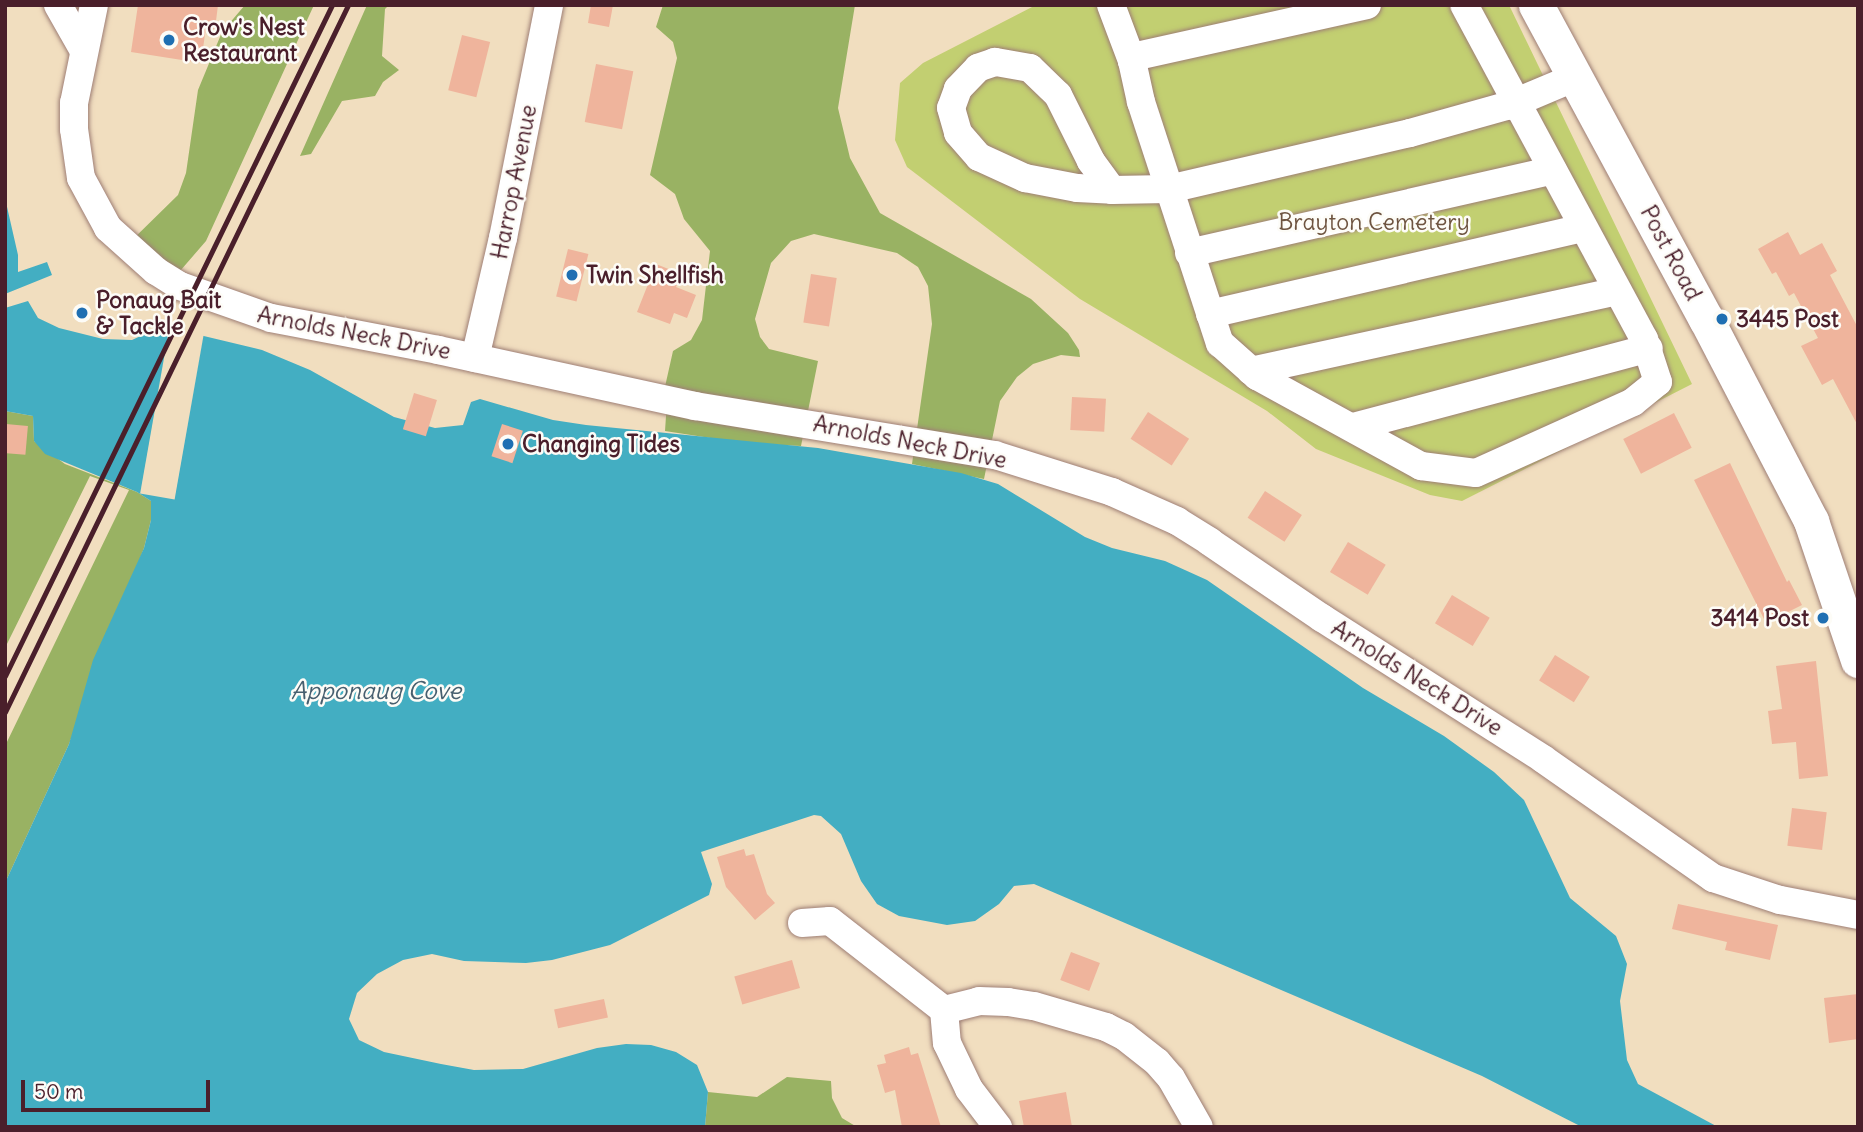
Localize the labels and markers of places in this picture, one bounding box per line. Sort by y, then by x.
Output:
place label: Crow's Nest Restaurant [183,13,305,67]
marker: Crow's Nest Restaurant [161,32,177,48]
place label: Twin Shellfish [586,261,724,289]
marker: Twin Shellfish [564,267,580,283]
place label: Ponaug Bait & Tackle [96,286,221,340]
marker: Ponaug Bait & Tackle [74,305,90,321]
place label: 3445 Post [1736,305,1839,333]
marker: 3445 Post [1714,311,1730,327]
place label: Changing Tides [522,430,680,458]
marker: Changing Tides [500,436,516,452]
place label: 3414 Post [1710,604,1809,632]
marker: 3414 Post [1815,610,1831,626]

